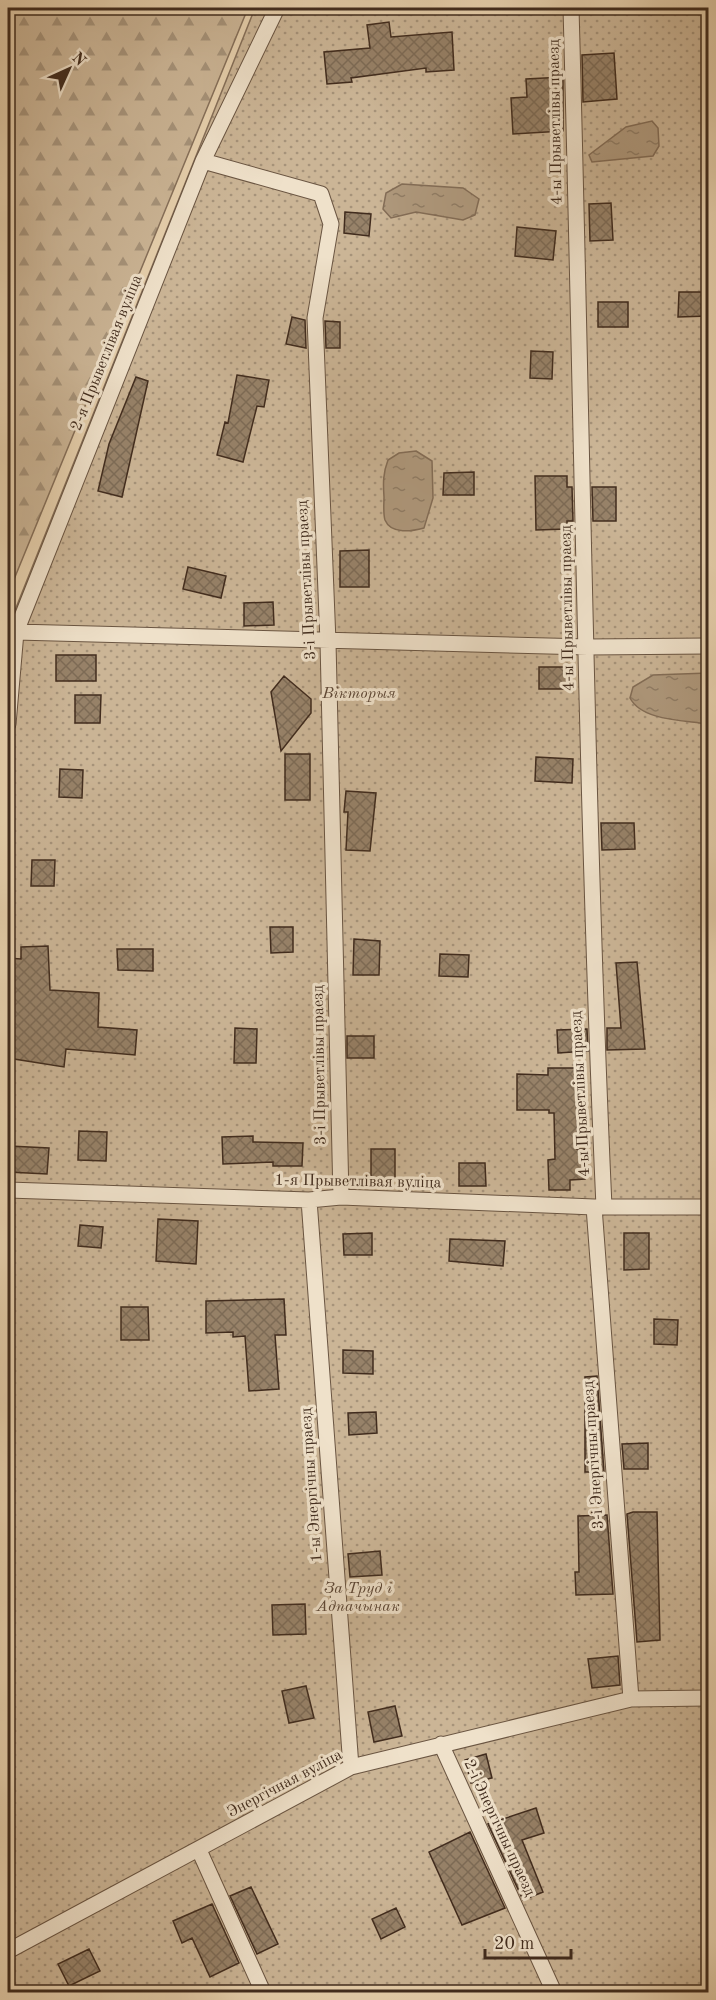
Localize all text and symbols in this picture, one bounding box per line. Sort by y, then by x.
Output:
north arrow [39,39,99,99]
street label: 4-ы Прыветлівы праезд [547,39,565,205]
text: N [68,50,89,70]
street label: 2-я Прыветлівая вуліца [68,273,146,433]
street label: 3-і Прыветлівы праезд [295,500,319,660]
street label: 4-ы Прыветлівы праезд [559,525,577,691]
park label: Вікторыя [321,686,396,702]
street label: 3-і Прыветлівы праезд [311,985,329,1145]
street label: 4-ы Прыветлівы праезд [569,1010,593,1177]
street label: 1-я Прыветлівая вуліца [274,1173,442,1191]
street label: 3-і Энергічны праезд [581,1380,607,1530]
street label: 1-ы Энергічны праезд [299,1407,325,1563]
park label: За Труд і Адпачынак [315,1581,400,1615]
street label: Энергічная вуліца [225,1747,345,1821]
street label: 2-і Энергічны праезд [460,1757,538,1899]
scale bar [485,1922,570,1960]
text: 20 m [494,1935,534,1953]

